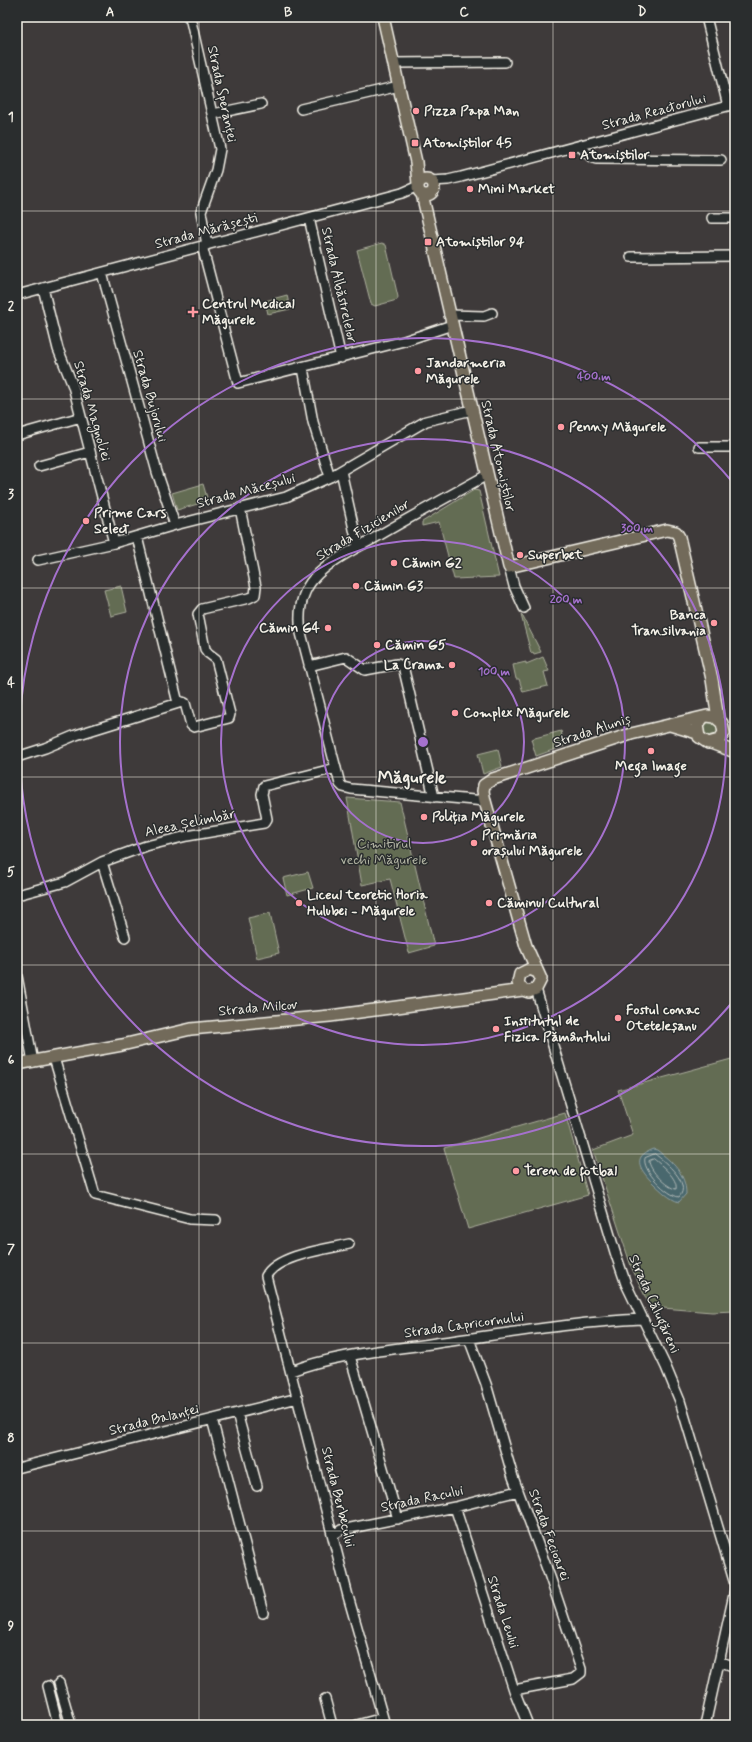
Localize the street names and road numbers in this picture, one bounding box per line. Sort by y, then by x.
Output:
street label: Strada Speranței [203,44,241,144]
street label: Strada Reactorului [600,89,708,135]
street label: Strada Mărășești [153,209,259,253]
street label: Strada Albăstrelelor [317,225,361,345]
street label: Strada Bujorului [128,348,172,444]
street label: Strada Magnoliei [68,359,115,464]
street label: Strada Atomiștilor [476,399,520,514]
street label: Strada Măceșului [195,469,297,513]
street label: Strada Fizicienilor [313,495,413,565]
street label: Strada Aluniș [551,710,633,752]
street label: Aleea Șelimbăr [143,805,237,841]
street label: Strada Milcov [218,996,298,1020]
street label: Strada Călugăreni [622,1252,684,1357]
street label: Strada Capricornului [403,1308,525,1342]
street label: Strada Balanței [107,1400,201,1440]
street label: Strada Berbecului [317,1445,359,1549]
street label: Strada Racului [379,1481,465,1517]
street label: Strada Fecioarei [524,1487,574,1584]
street label: Strada Leului [483,1573,523,1651]

